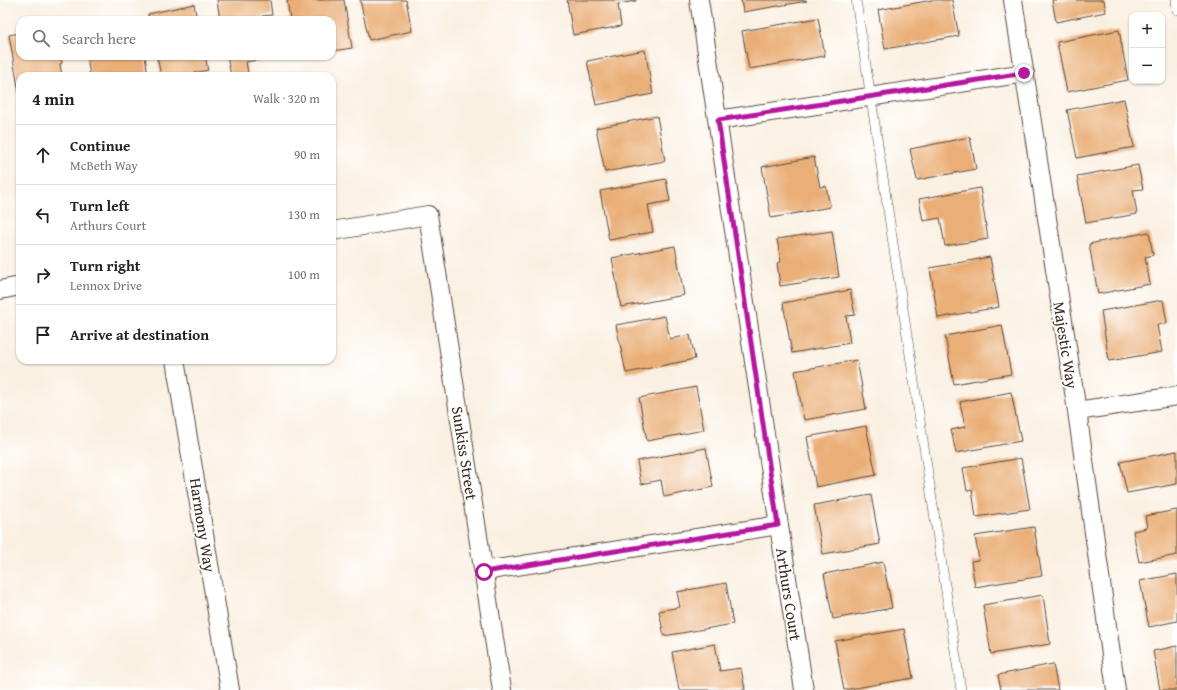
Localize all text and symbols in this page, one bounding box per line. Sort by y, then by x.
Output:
map controls [1129,12,1165,84]
button: + [1129,12,1165,48]
search box [16,16,336,60]
icon: search [30,27,52,49]
text: Search here [62,28,136,49]
button: − [1129,48,1165,84]
route end [1015,64,1033,82]
text: 4 min [32,86,74,111]
text: Walk · 320 m [253,89,320,108]
text: Continue [70,135,131,156]
icon: ahead [32,144,54,166]
text: 90 m [294,145,320,164]
text: McBeth Way [70,156,138,175]
text: Turn left [70,195,129,216]
icon: left [32,204,54,226]
text: 130 m [288,205,320,224]
text: Arthurs Court [70,216,146,235]
text: Turn right [70,255,141,276]
icon: right [32,264,54,286]
text: 100 m [288,265,320,284]
text: Lennox Drive [70,276,142,295]
street label: Majestic Way [1047,300,1085,390]
icon: arrive [32,324,54,346]
text: Arrive at destination [70,324,209,345]
street label: Sunkiss Street [446,404,484,502]
street label: Harmony Way [184,476,222,574]
street label: Arthurs Court [770,546,808,643]
route start [475,563,493,581]

